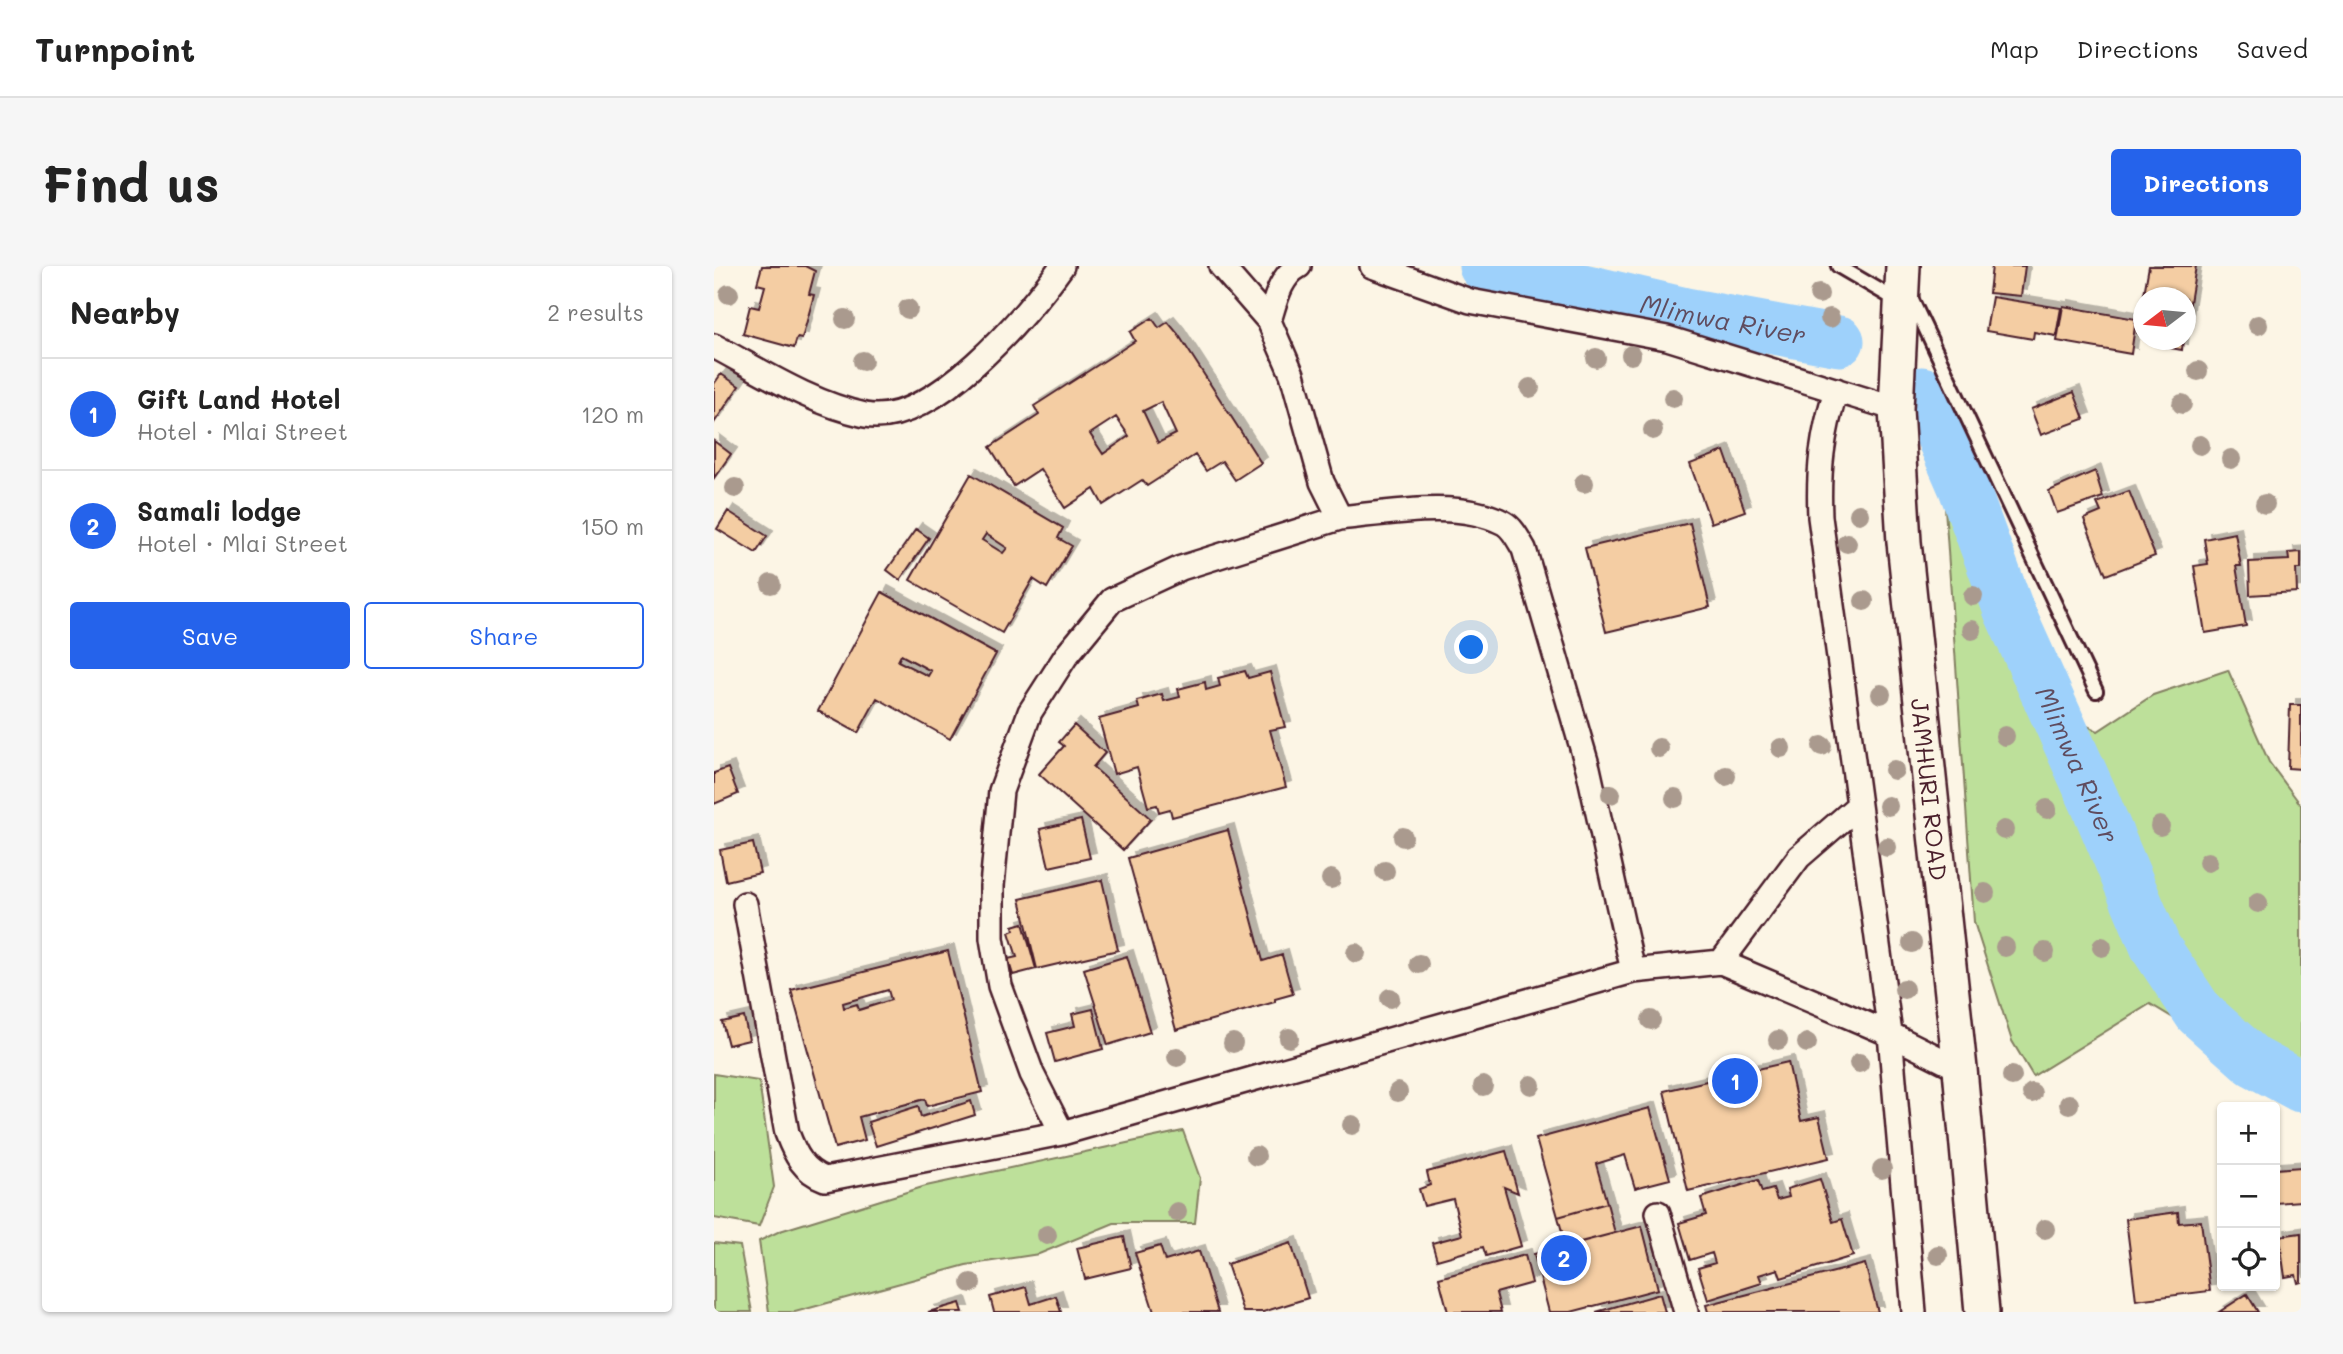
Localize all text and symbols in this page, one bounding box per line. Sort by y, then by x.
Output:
text: Turnpoint [35,27,195,70]
text: Map [1990,33,2039,64]
text: Directions [2077,33,2199,64]
text: Saved [2237,33,2308,64]
button: Directions [2111,149,2301,216]
text: Find us [42,151,220,214]
water label: Mlimwa River [1637,286,1809,352]
north arrow [2133,287,2196,350]
text: Nearby [70,292,180,332]
text: 2 results [547,297,644,327]
text: Gift Land Hotel [137,382,340,416]
text: 1 [88,399,98,429]
text: 120 m [581,399,644,429]
text: Hotel · Mlai Street [137,416,348,446]
text: Samali lodge [137,494,301,528]
text: 2 [87,511,99,541]
text: 150 m [580,511,644,541]
text: Hotel · Mlai Street [137,528,348,558]
button: Save [70,602,350,669]
button: Share [364,602,644,669]
your location [1454,630,1488,664]
water label: Mlimwa River [2028,681,2127,848]
street label: JAMHURI ROAD [1905,696,1955,882]
pin: 1 [1712,1055,1758,1107]
map controls [2217,1102,2280,1291]
button: + [2217,1102,2280,1165]
button: − [2217,1165,2280,1228]
button: locate [2217,1228,2280,1291]
pin: 2 [1541,1232,1587,1284]

